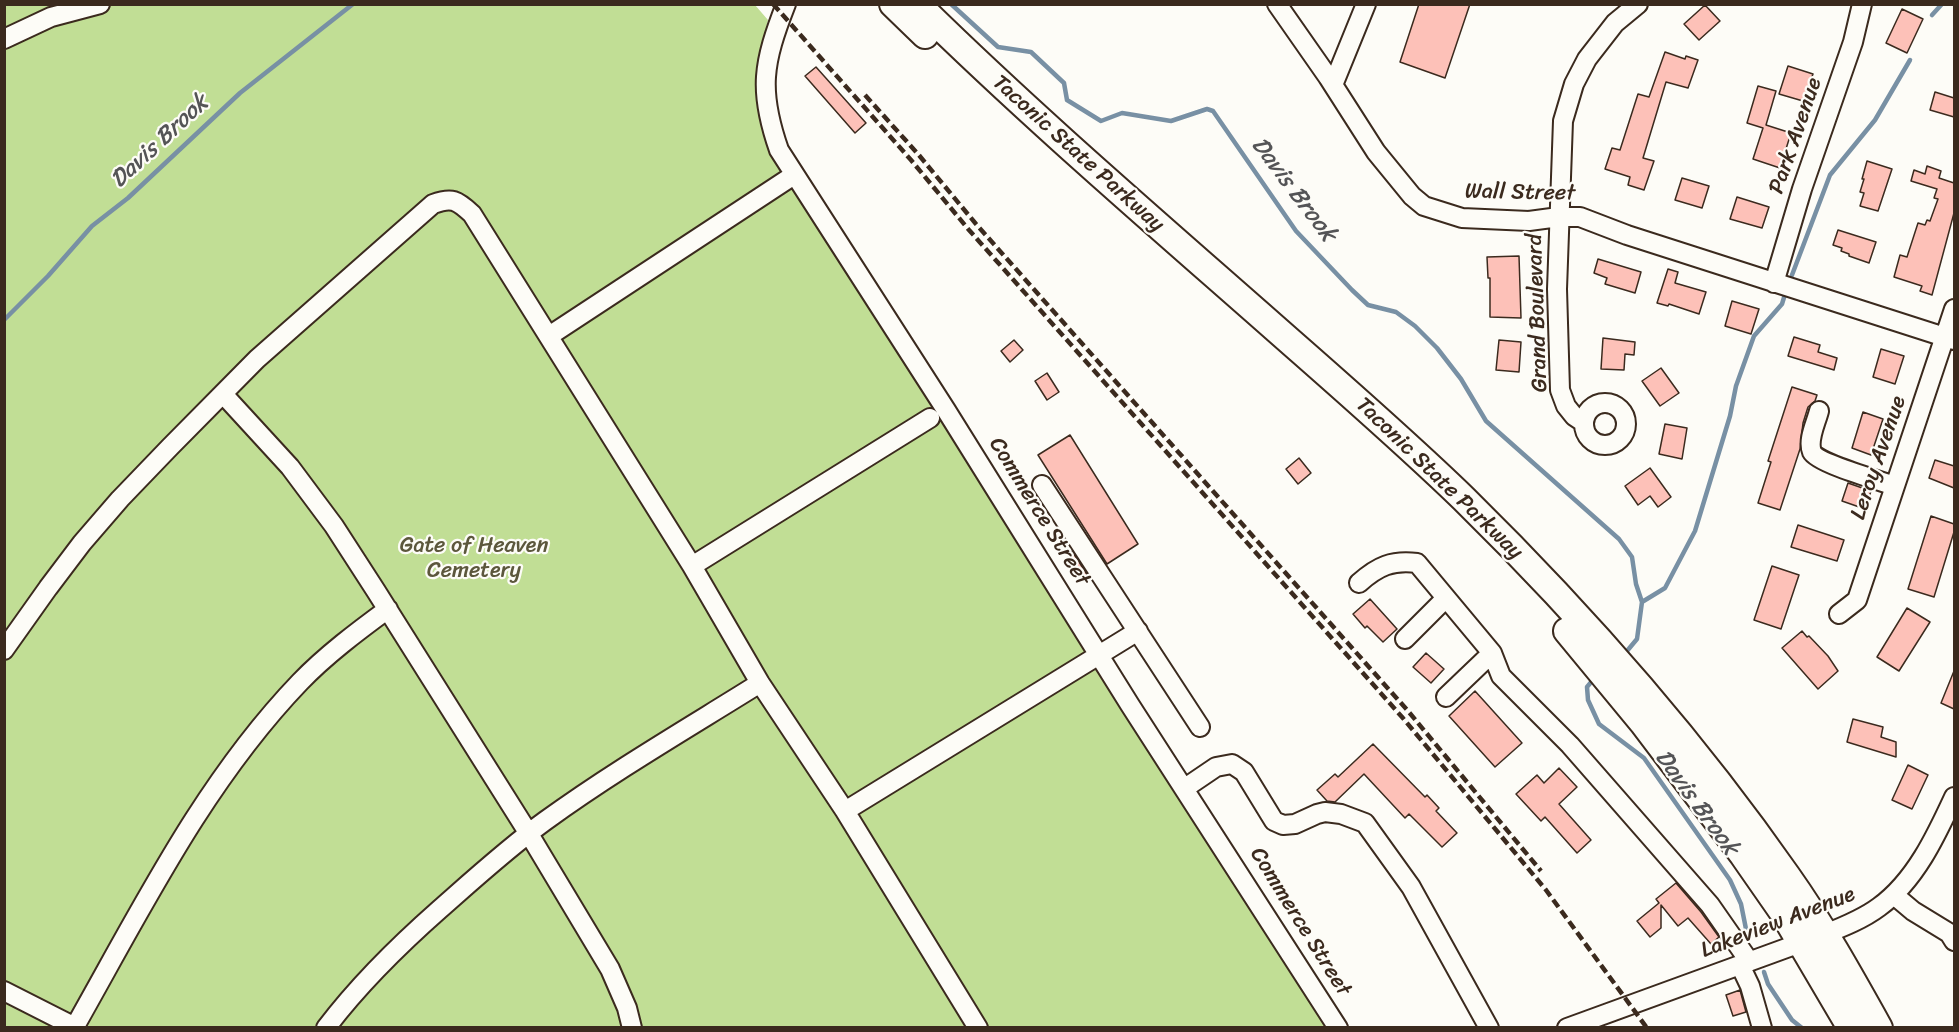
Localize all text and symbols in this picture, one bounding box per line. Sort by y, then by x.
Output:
street label: Taconic State Parkway [987,70,1169,238]
street label: Park Avenue [1764,74,1828,198]
water label: Davis Brook [105,89,215,195]
water label: Davis Brook [1244,132,1342,248]
street label: Wall Street [1465,179,1575,207]
street label: Grand Boulevard [1522,233,1554,393]
street label: Taconic State Parkway [1350,392,1528,566]
street label: Leroy Avenue [1846,393,1912,523]
street label: Commerce Street [983,433,1095,591]
park label: Gate of Heaven Cemetery [400,533,548,584]
water label: Davis Brook [1648,745,1744,861]
street label: Commerce Street [1244,843,1356,1001]
street label: Lakeview Avenue [1697,881,1859,965]

